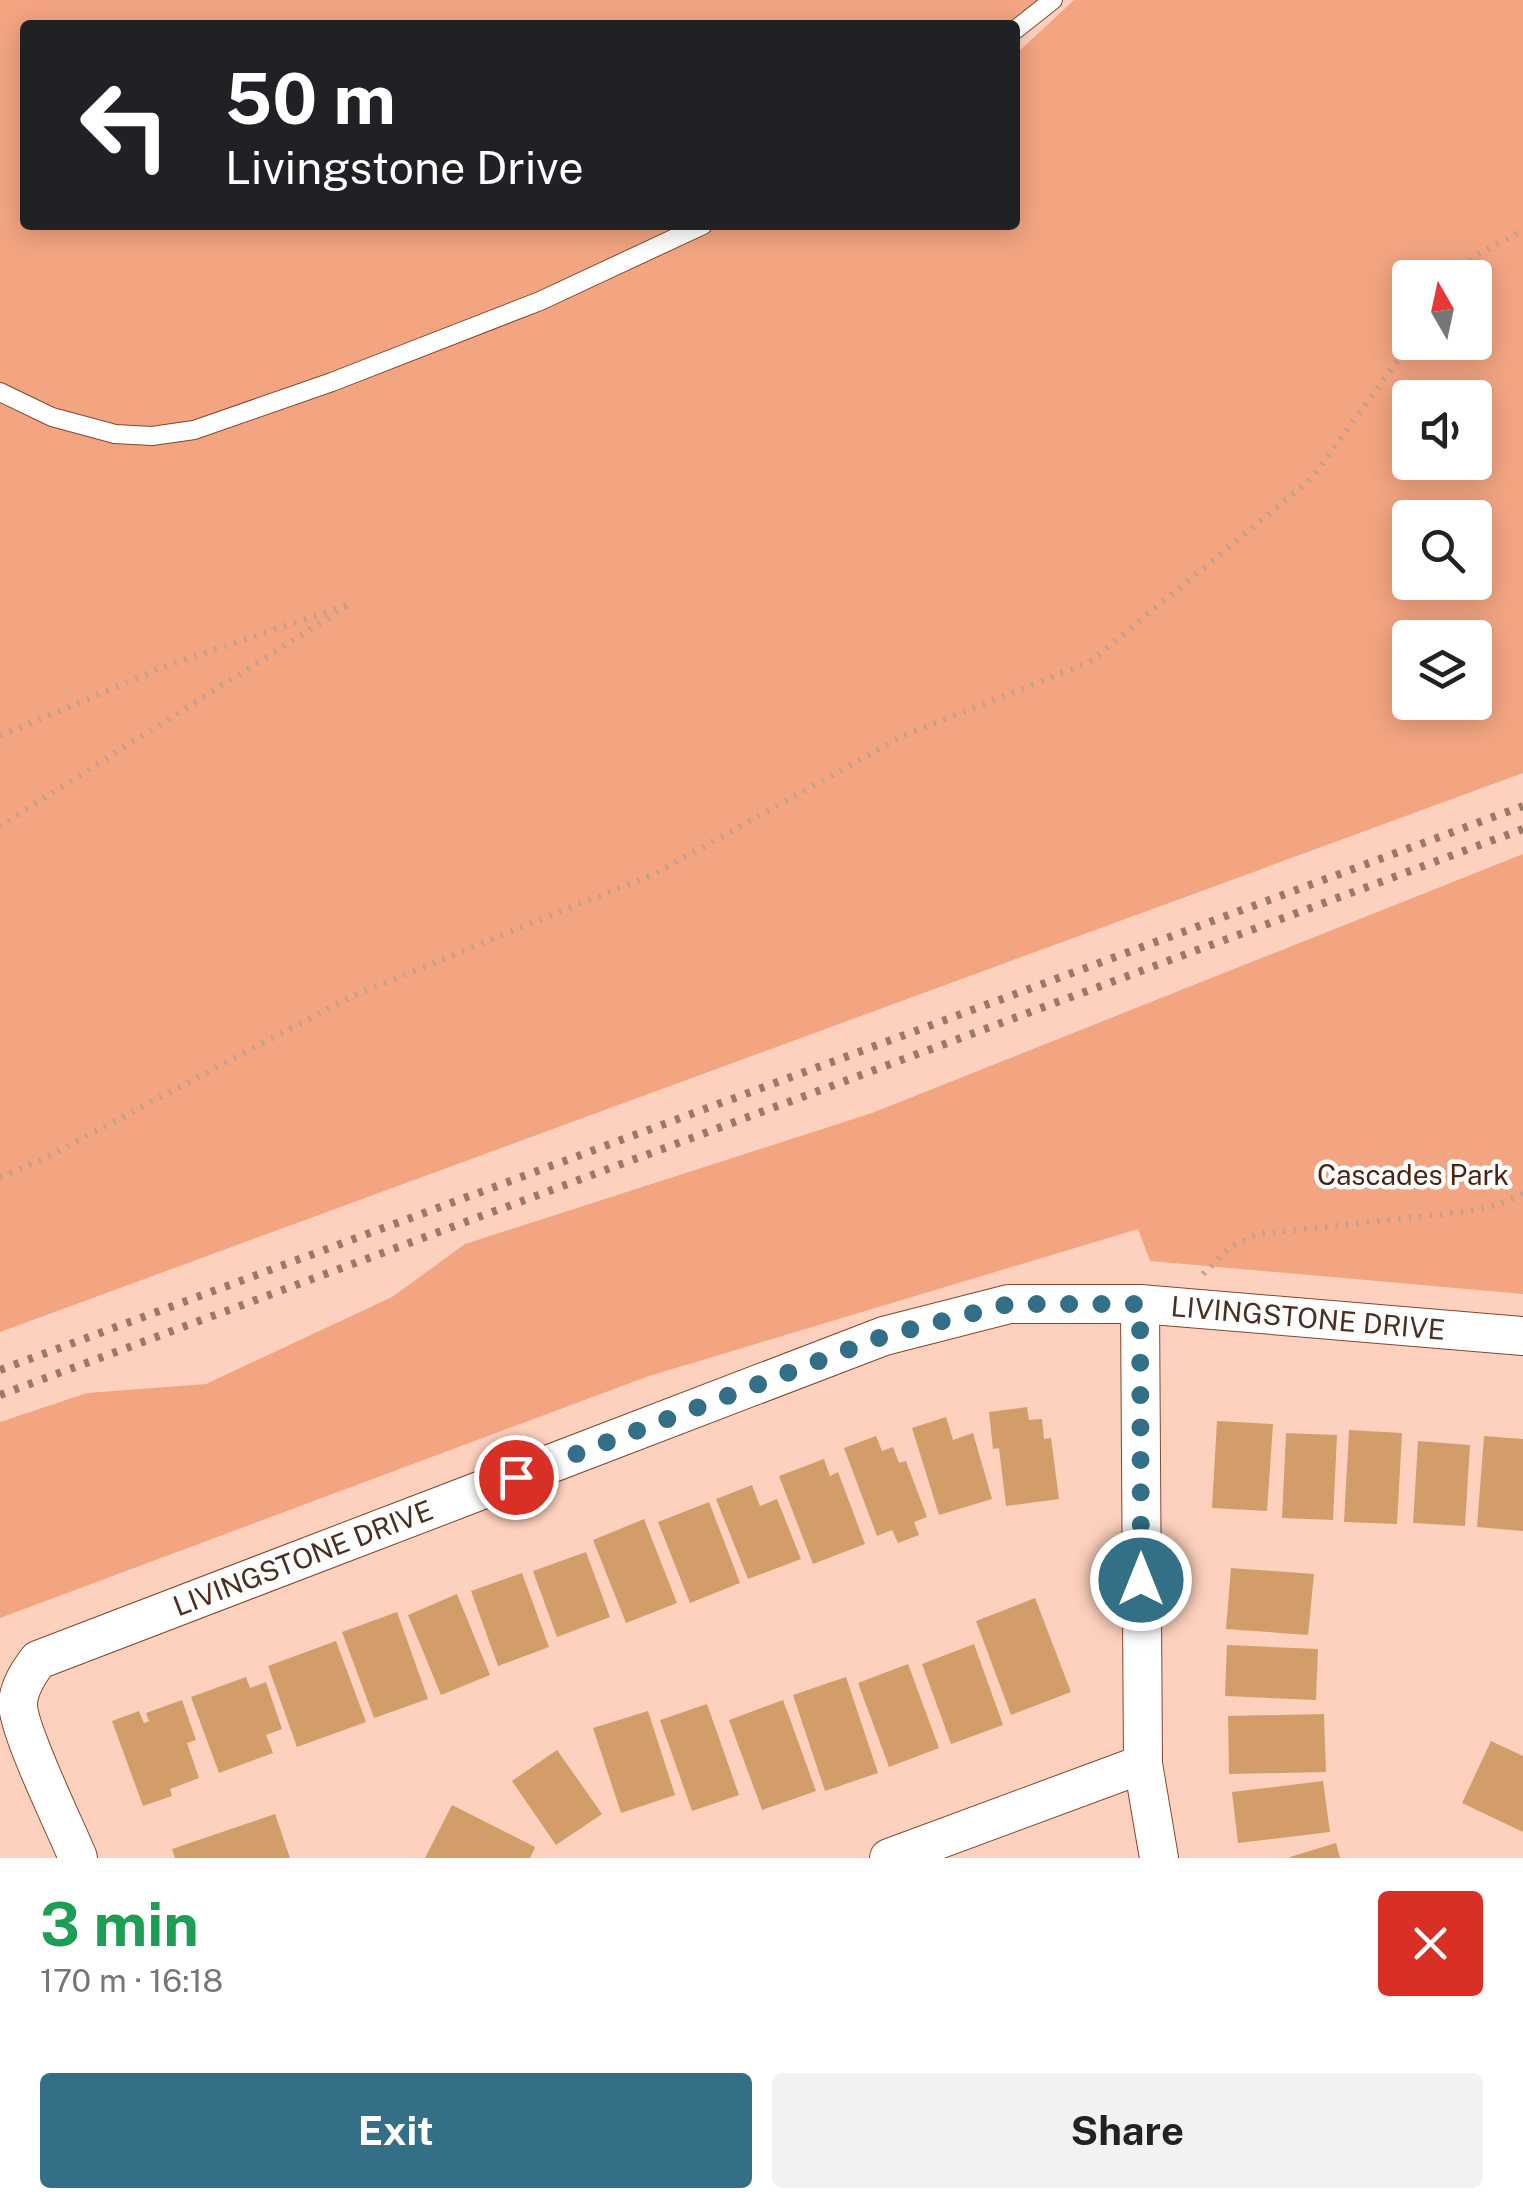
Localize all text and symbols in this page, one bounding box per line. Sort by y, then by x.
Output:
text: 50 m [225,57,396,140]
icon: left [60,60,190,190]
text: Livingstone Drive [225,141,584,194]
north arrow [1392,260,1492,360]
map controls [1392,260,1492,720]
button: sound [1392,380,1492,480]
button: search [1392,500,1492,600]
button: layers [1392,620,1492,720]
park label: Cascades Park [1317,1158,1509,1191]
street label: LIVINGSTONE DRIVE [1169,1289,1447,1346]
pin [474,1435,559,1520]
icon: arrive [489,1450,544,1505]
street label: LIVINGSTONE DRIVE [168,1493,437,1622]
position arrow [1089,1528,1193,1632]
text: 3 min [40,1889,199,1960]
button: close [1378,1891,1483,1996]
text: 170 m · 16:18 [40,1962,223,1999]
button: Exit [40,2073,752,2188]
button: Share [772,2073,1483,2188]

